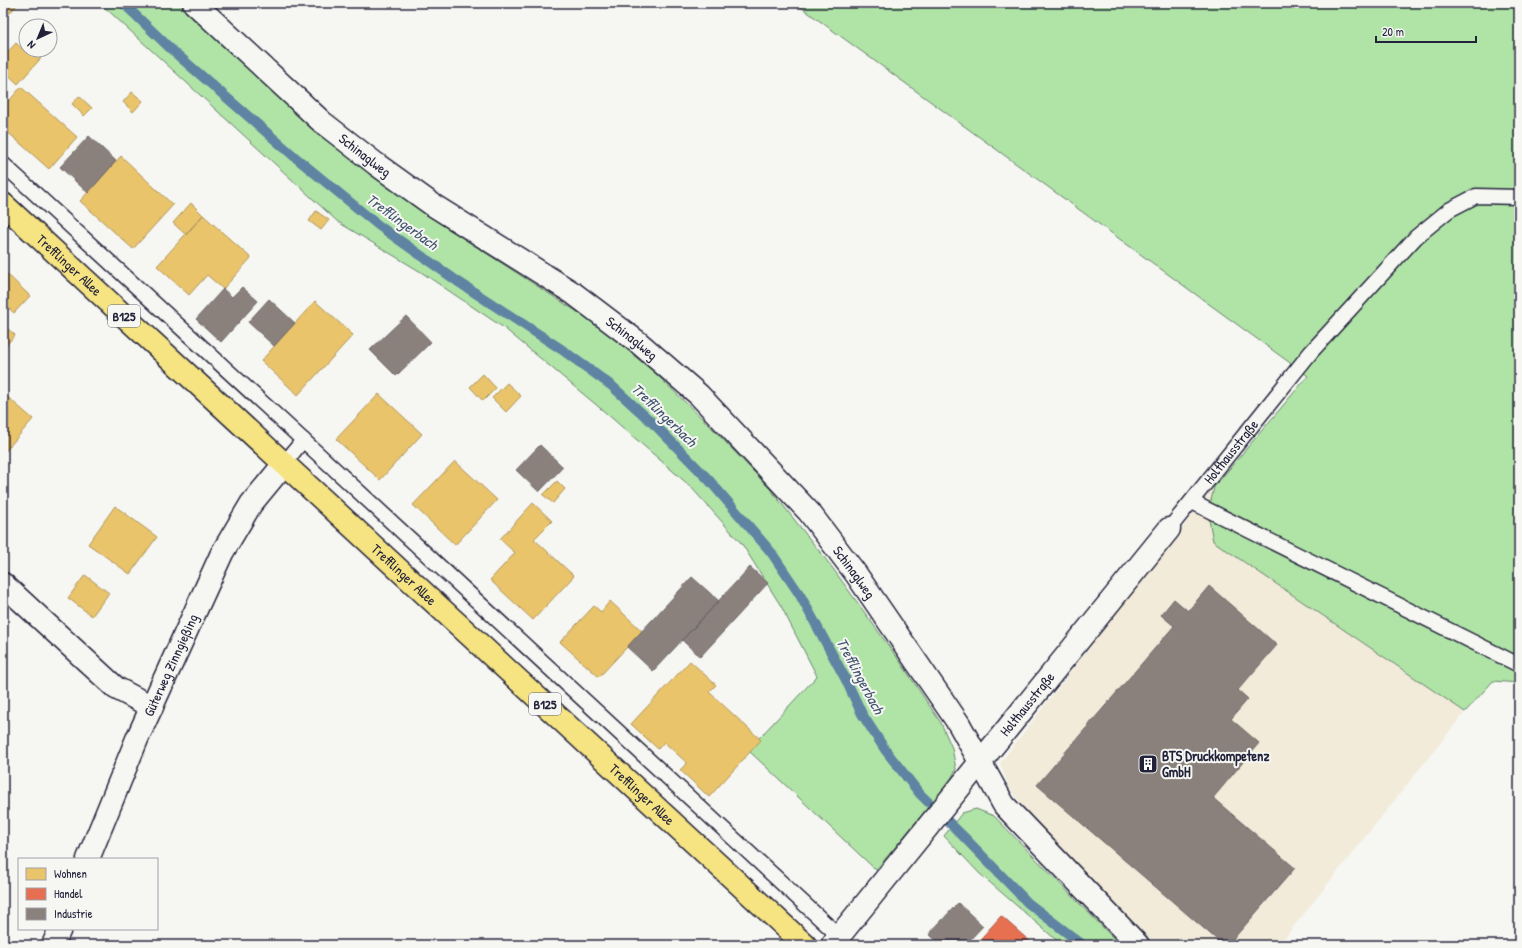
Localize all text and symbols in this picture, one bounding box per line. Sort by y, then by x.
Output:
north arrow [18,18,58,58]
scale bar [1376,18,1476,44]
text: 20 m [1382,23,1404,40]
text: N [24,38,38,52]
street label: Schinaglweg [335,129,395,182]
water label: Trefflingerbach [362,189,444,256]
street label: Trefflinger Allee [33,230,107,300]
road number: B125 [108,305,140,327]
street label: Schinaglweg [602,311,662,365]
water label: Trefflingerbach [627,378,703,452]
street label: Holthausstraße [1199,415,1262,488]
street label: Trefflinger Allee [368,539,441,609]
street label: Schinaglweg [829,542,880,603]
street label: Güterweg Zinngießing [139,611,203,719]
water label: Trefflingerbach [832,634,890,719]
street label: Holthausstraße [995,667,1059,740]
road number: B125 [529,693,561,715]
place label: BTS Druckkompetenz GmbH [1162,746,1269,781]
building icon: BTS Druckkompetenz GmbH [1137,753,1159,775]
street label: Trefflinger Allee [606,759,679,829]
legend [18,858,158,930]
text: Wohnen [54,865,87,882]
text: Handel [54,885,83,902]
text: Industrie [54,905,93,922]

